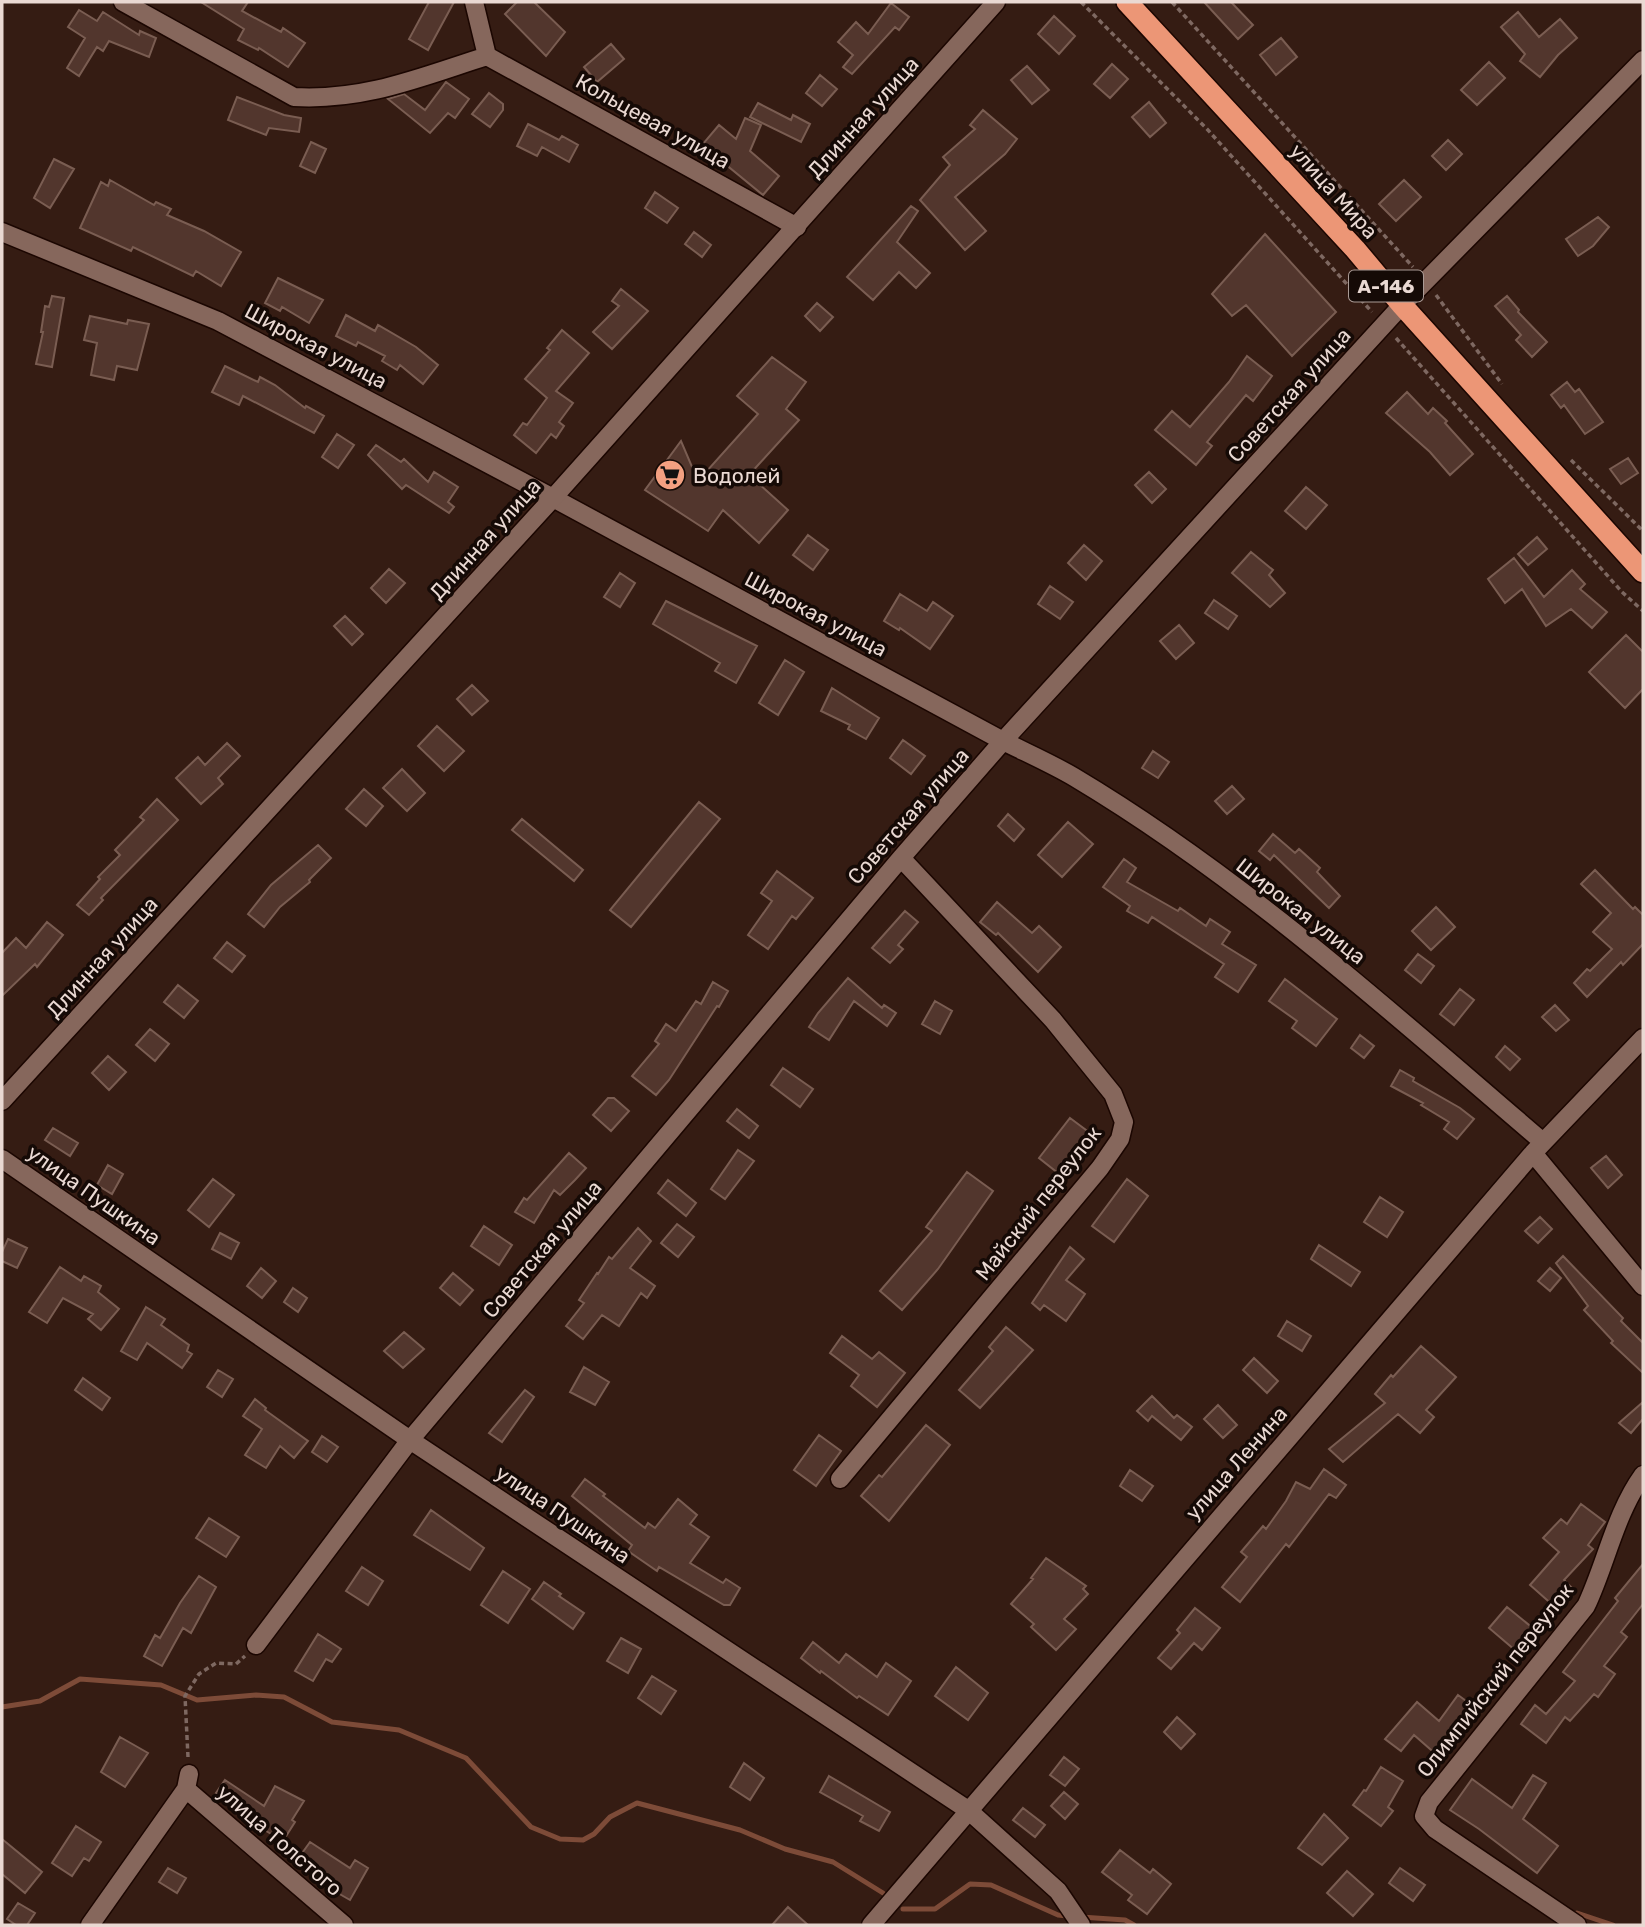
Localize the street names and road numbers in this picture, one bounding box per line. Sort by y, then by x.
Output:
street label: Длинная улица [802,51,924,183]
street label: Кольцевая улица [572,68,734,174]
street label: улица Мира [1285,138,1383,244]
road number: А-146 [1349,270,1423,302]
street label: Широкая улица [241,298,391,394]
street label: Советская улица [1222,323,1356,467]
street label: Длинная улица [424,473,546,605]
street label: Широкая улица [741,566,891,662]
street label: Советская улица [842,743,974,889]
street label: Широкая улица [1231,853,1371,969]
street label: Длинная улица [41,891,163,1023]
street label: Майский переулок [970,1121,1106,1285]
street label: улица Пушкина [23,1140,165,1250]
street label: Советская улица [477,1175,607,1323]
street label: улица Ленина [1180,1401,1292,1525]
street label: улица Пушкина [491,1460,635,1568]
street label: Олимпийский переулок [1412,1578,1578,1782]
street label: улица Толстого [213,1779,347,1901]

